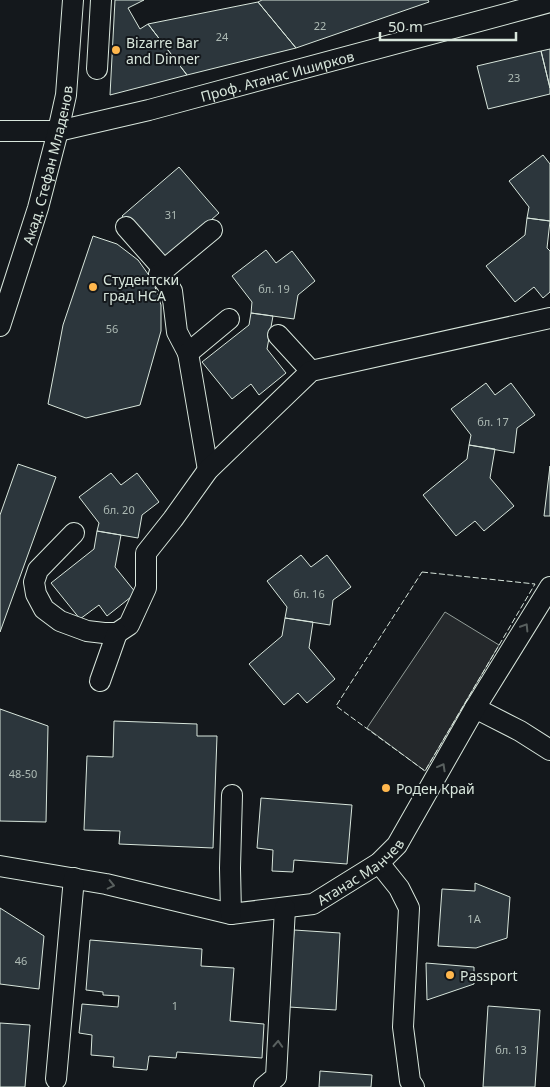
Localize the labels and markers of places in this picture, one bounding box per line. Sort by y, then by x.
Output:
place label: Bizarre Bar and Dinner [126,33,200,68]
marker: Bizarre Bar and Dinner [110,44,122,56]
place label: Студентски град НСА [103,270,179,305]
marker: Студентски град НСА [87,281,99,293]
place label: Роден Край [396,779,475,798]
marker: Роден Край [380,782,392,794]
place label: Passport [460,966,518,985]
marker: Passport [444,969,456,981]

